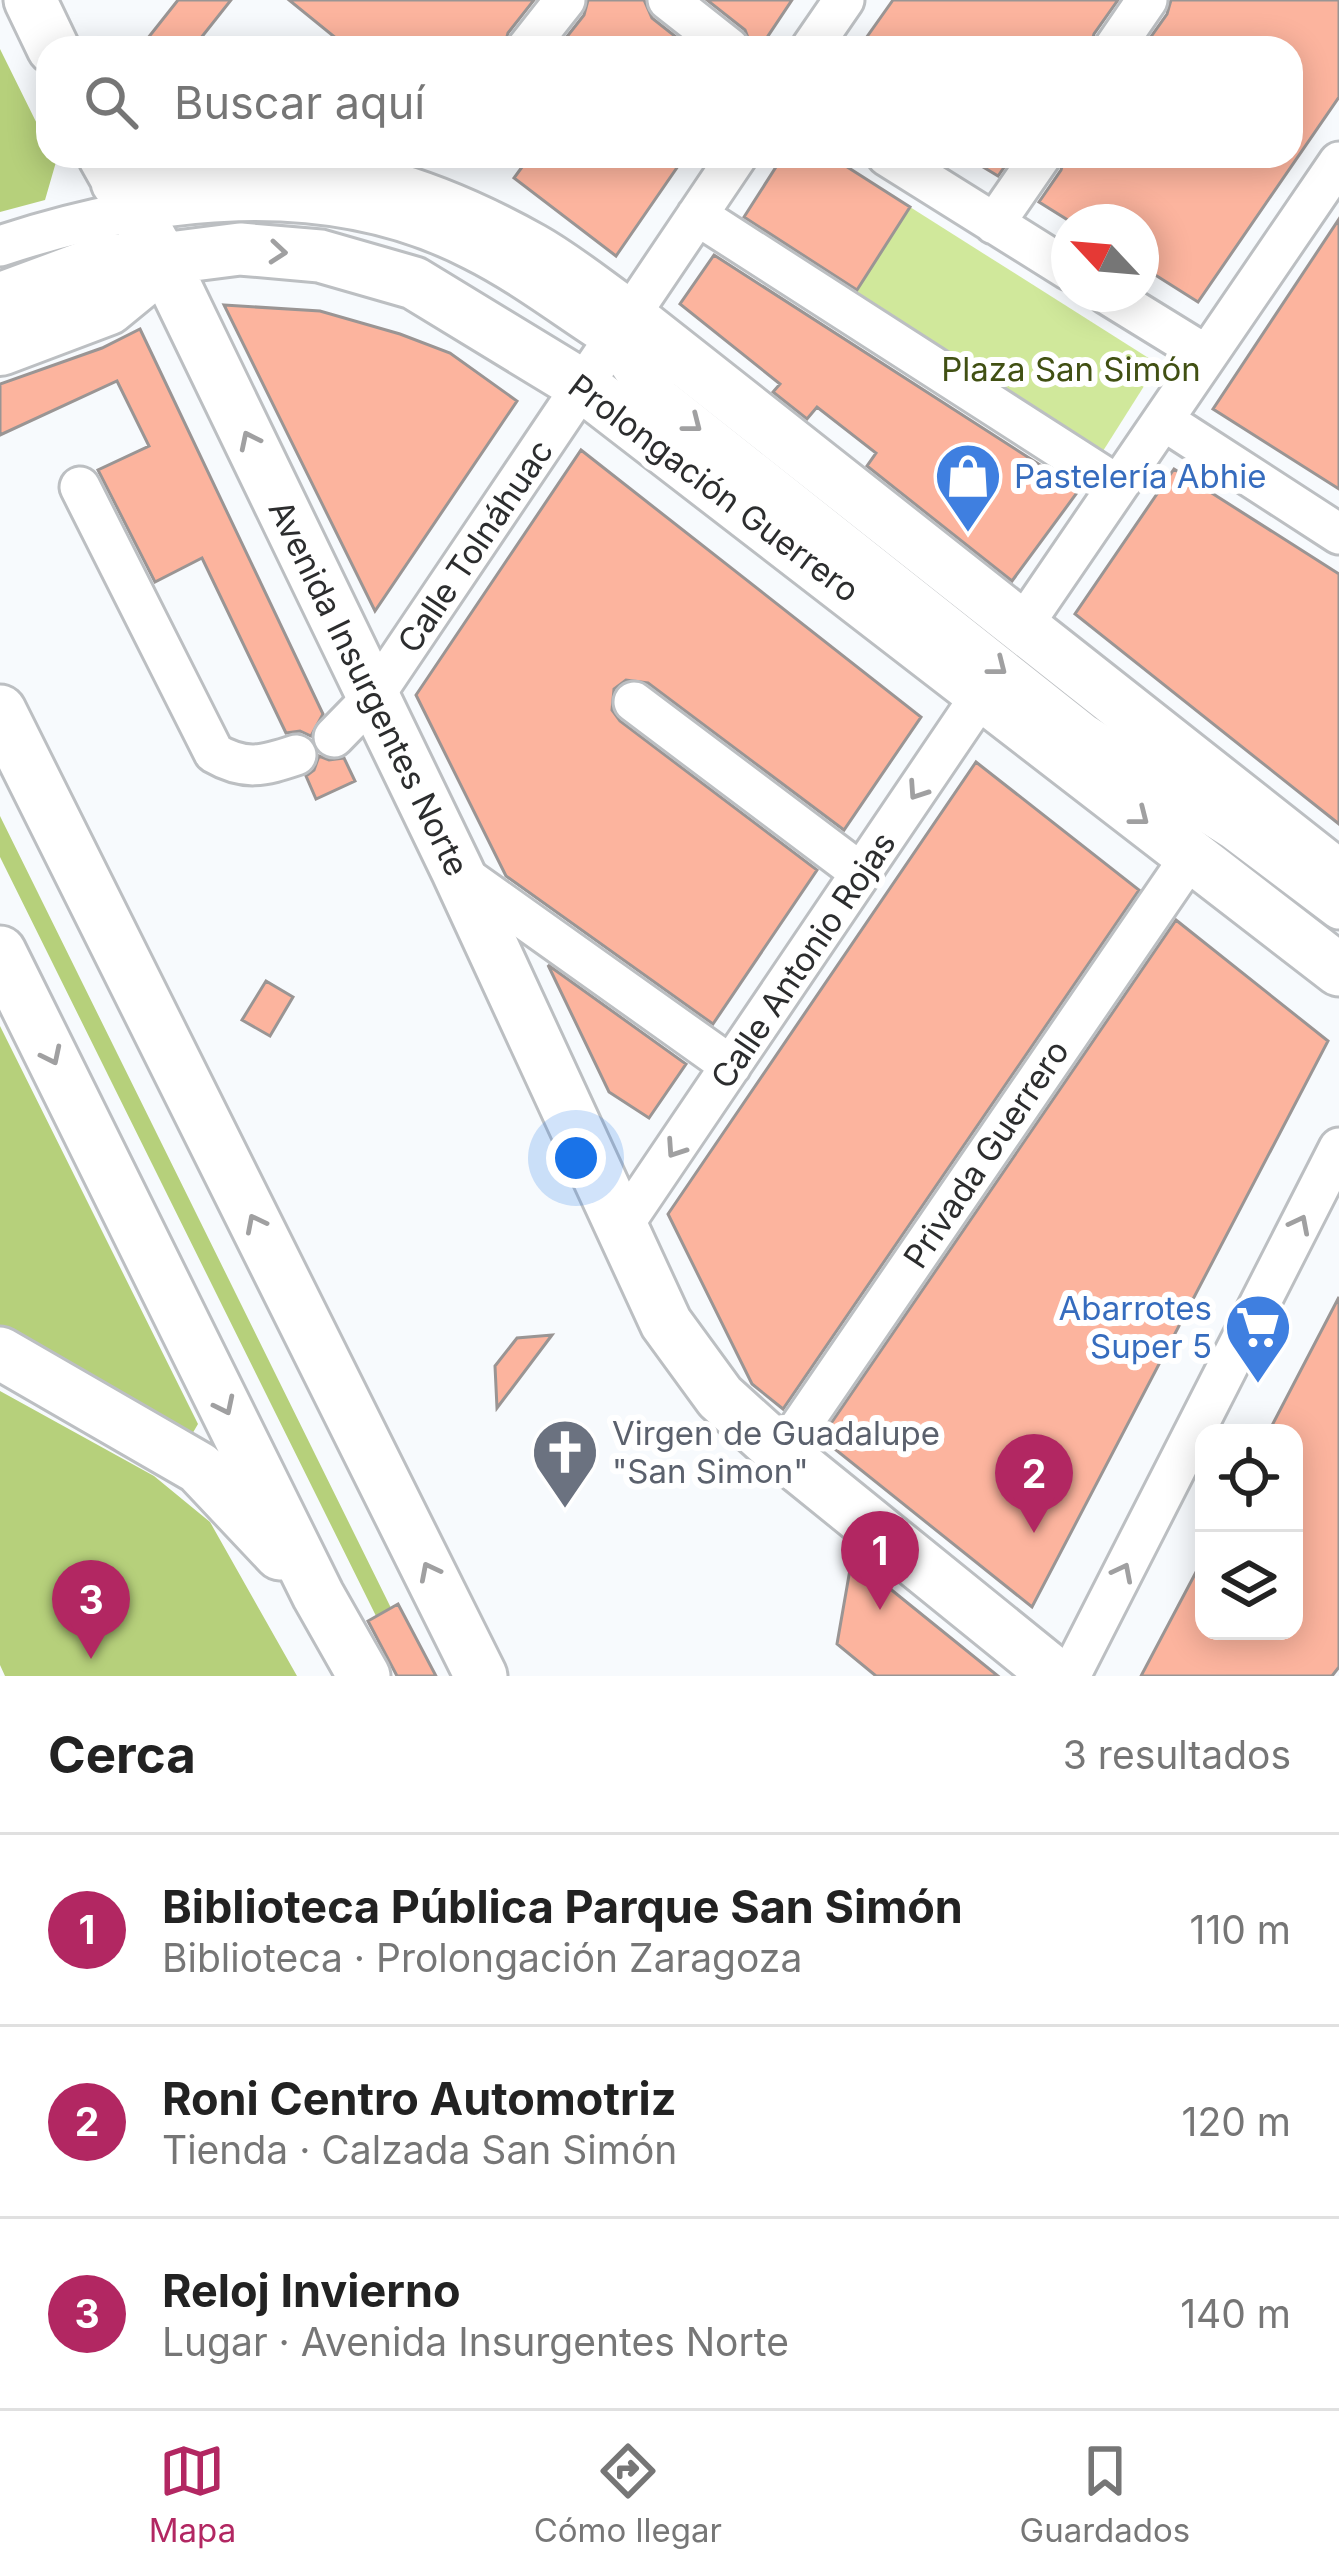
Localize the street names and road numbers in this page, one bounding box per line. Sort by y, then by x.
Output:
street label: Prolongación Guerrero [561,366,867,610]
street label: Calle Tolnáhuac [389,432,561,660]
street label: Avenida Insurgentes Norte [260,494,478,882]
street label: Calle Antonio Rojas [702,824,904,1096]
street label: Privada Guerrero [895,1033,1077,1275]

